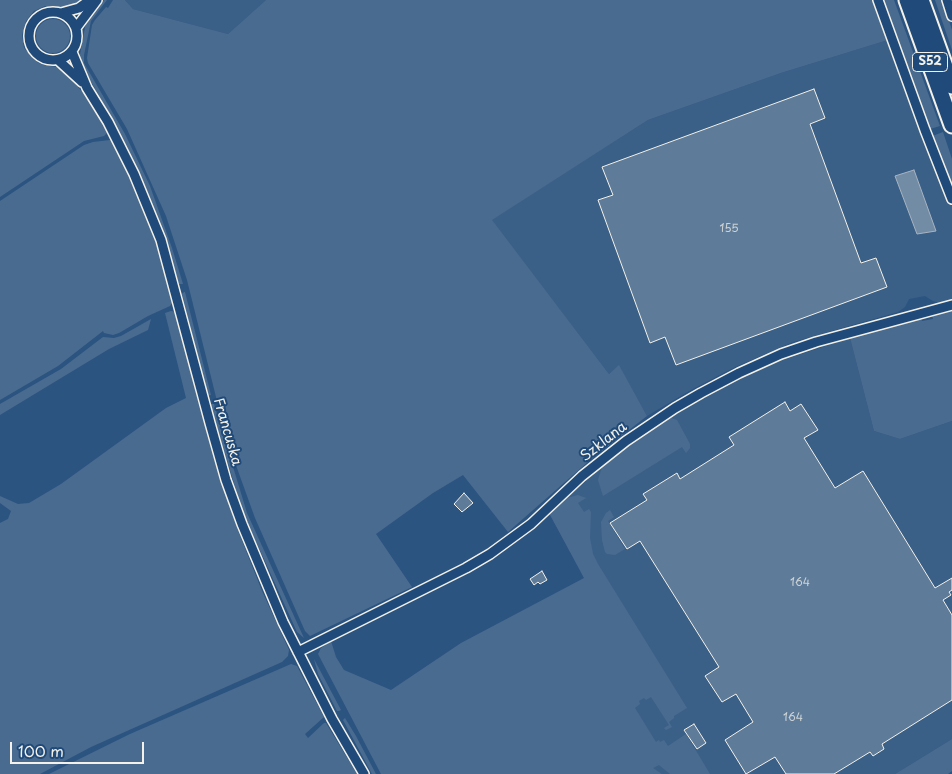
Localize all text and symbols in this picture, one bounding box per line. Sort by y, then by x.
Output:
road number: S52 [912,52,948,72]
house number: 155 [719,222,739,236]
street label: Francuska [209,396,245,468]
street label: Szklana [578,419,630,465]
house number: 164 [790,576,810,590]
house number: 164 [783,711,803,725]
scale bar [12,732,146,764]
text: 100 m [18,739,64,762]

